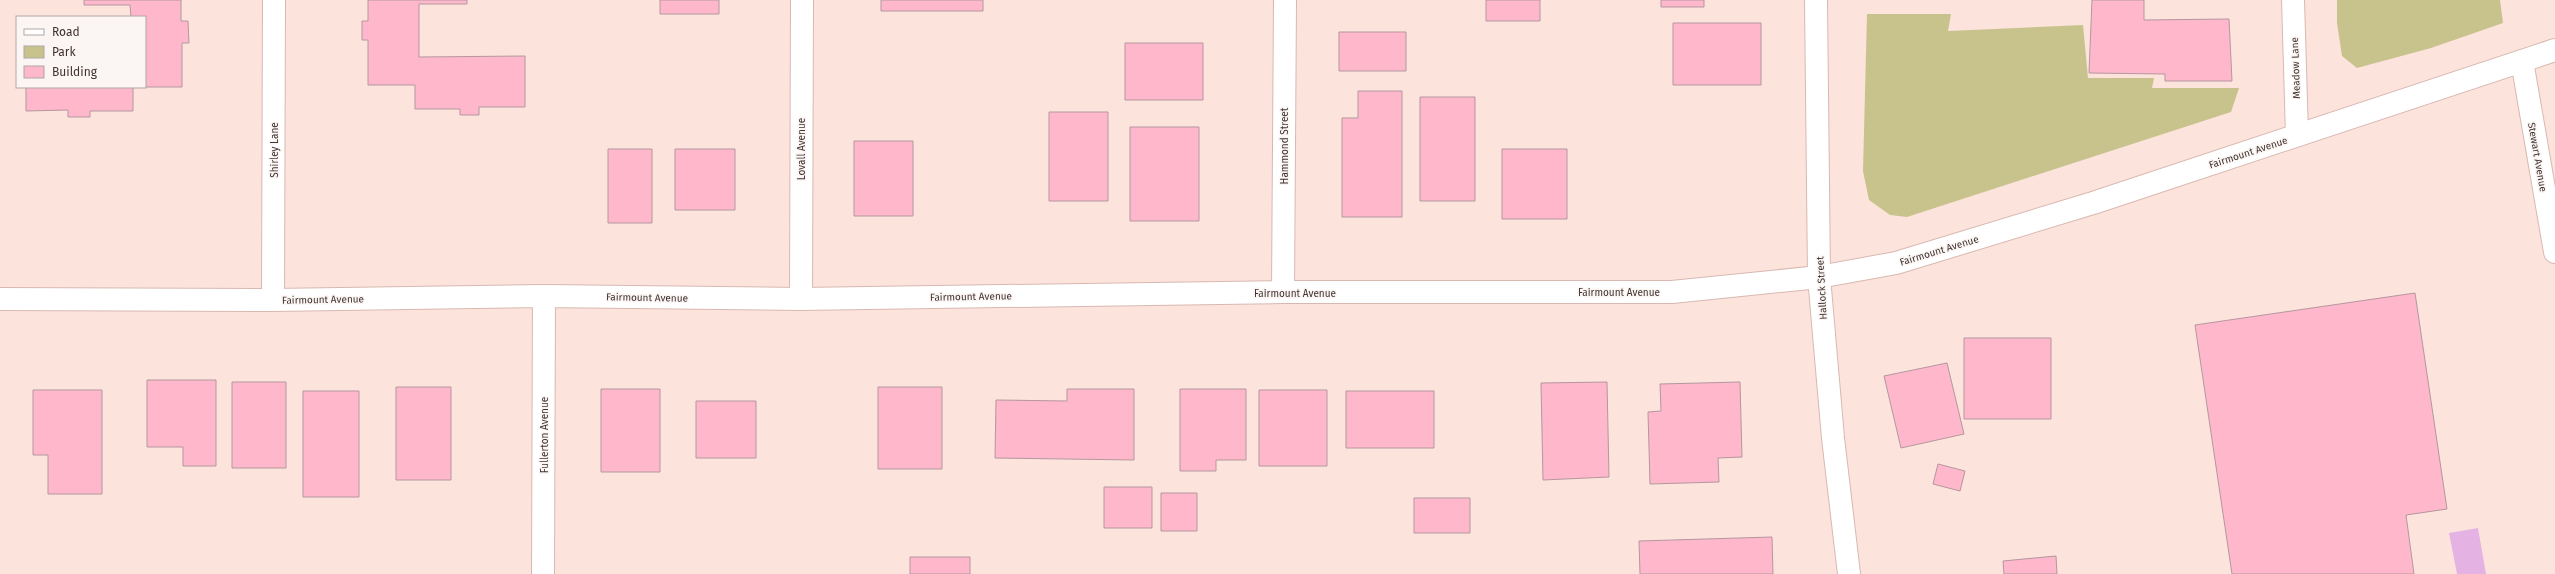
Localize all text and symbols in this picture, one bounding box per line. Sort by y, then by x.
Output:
legend [16,16,146,88]
text: Road [52,25,80,39]
street label: Meadow Lane [2289,37,2303,99]
text: Park [52,45,76,59]
text: Building [52,65,98,79]
street label: Hammond Street [1279,107,1291,184]
street label: Lovall Avenue [796,118,808,180]
street label: Shirley Lane [269,122,281,178]
street label: Stewart Avenue [2525,122,2549,193]
street label: Fairmount Avenue [2207,135,2289,171]
street label: Fairmount Avenue [1898,233,1980,269]
street label: Hallock Street [1814,256,1830,320]
street label: Fairmount Avenue [1578,287,1660,299]
street label: Fairmount Avenue [1254,288,1336,300]
street label: Fairmount Avenue [930,290,1012,304]
street label: Fairmount Avenue [606,291,688,305]
street label: Fairmount Avenue [282,293,364,307]
street label: Fullerton Avenue [539,397,551,473]

